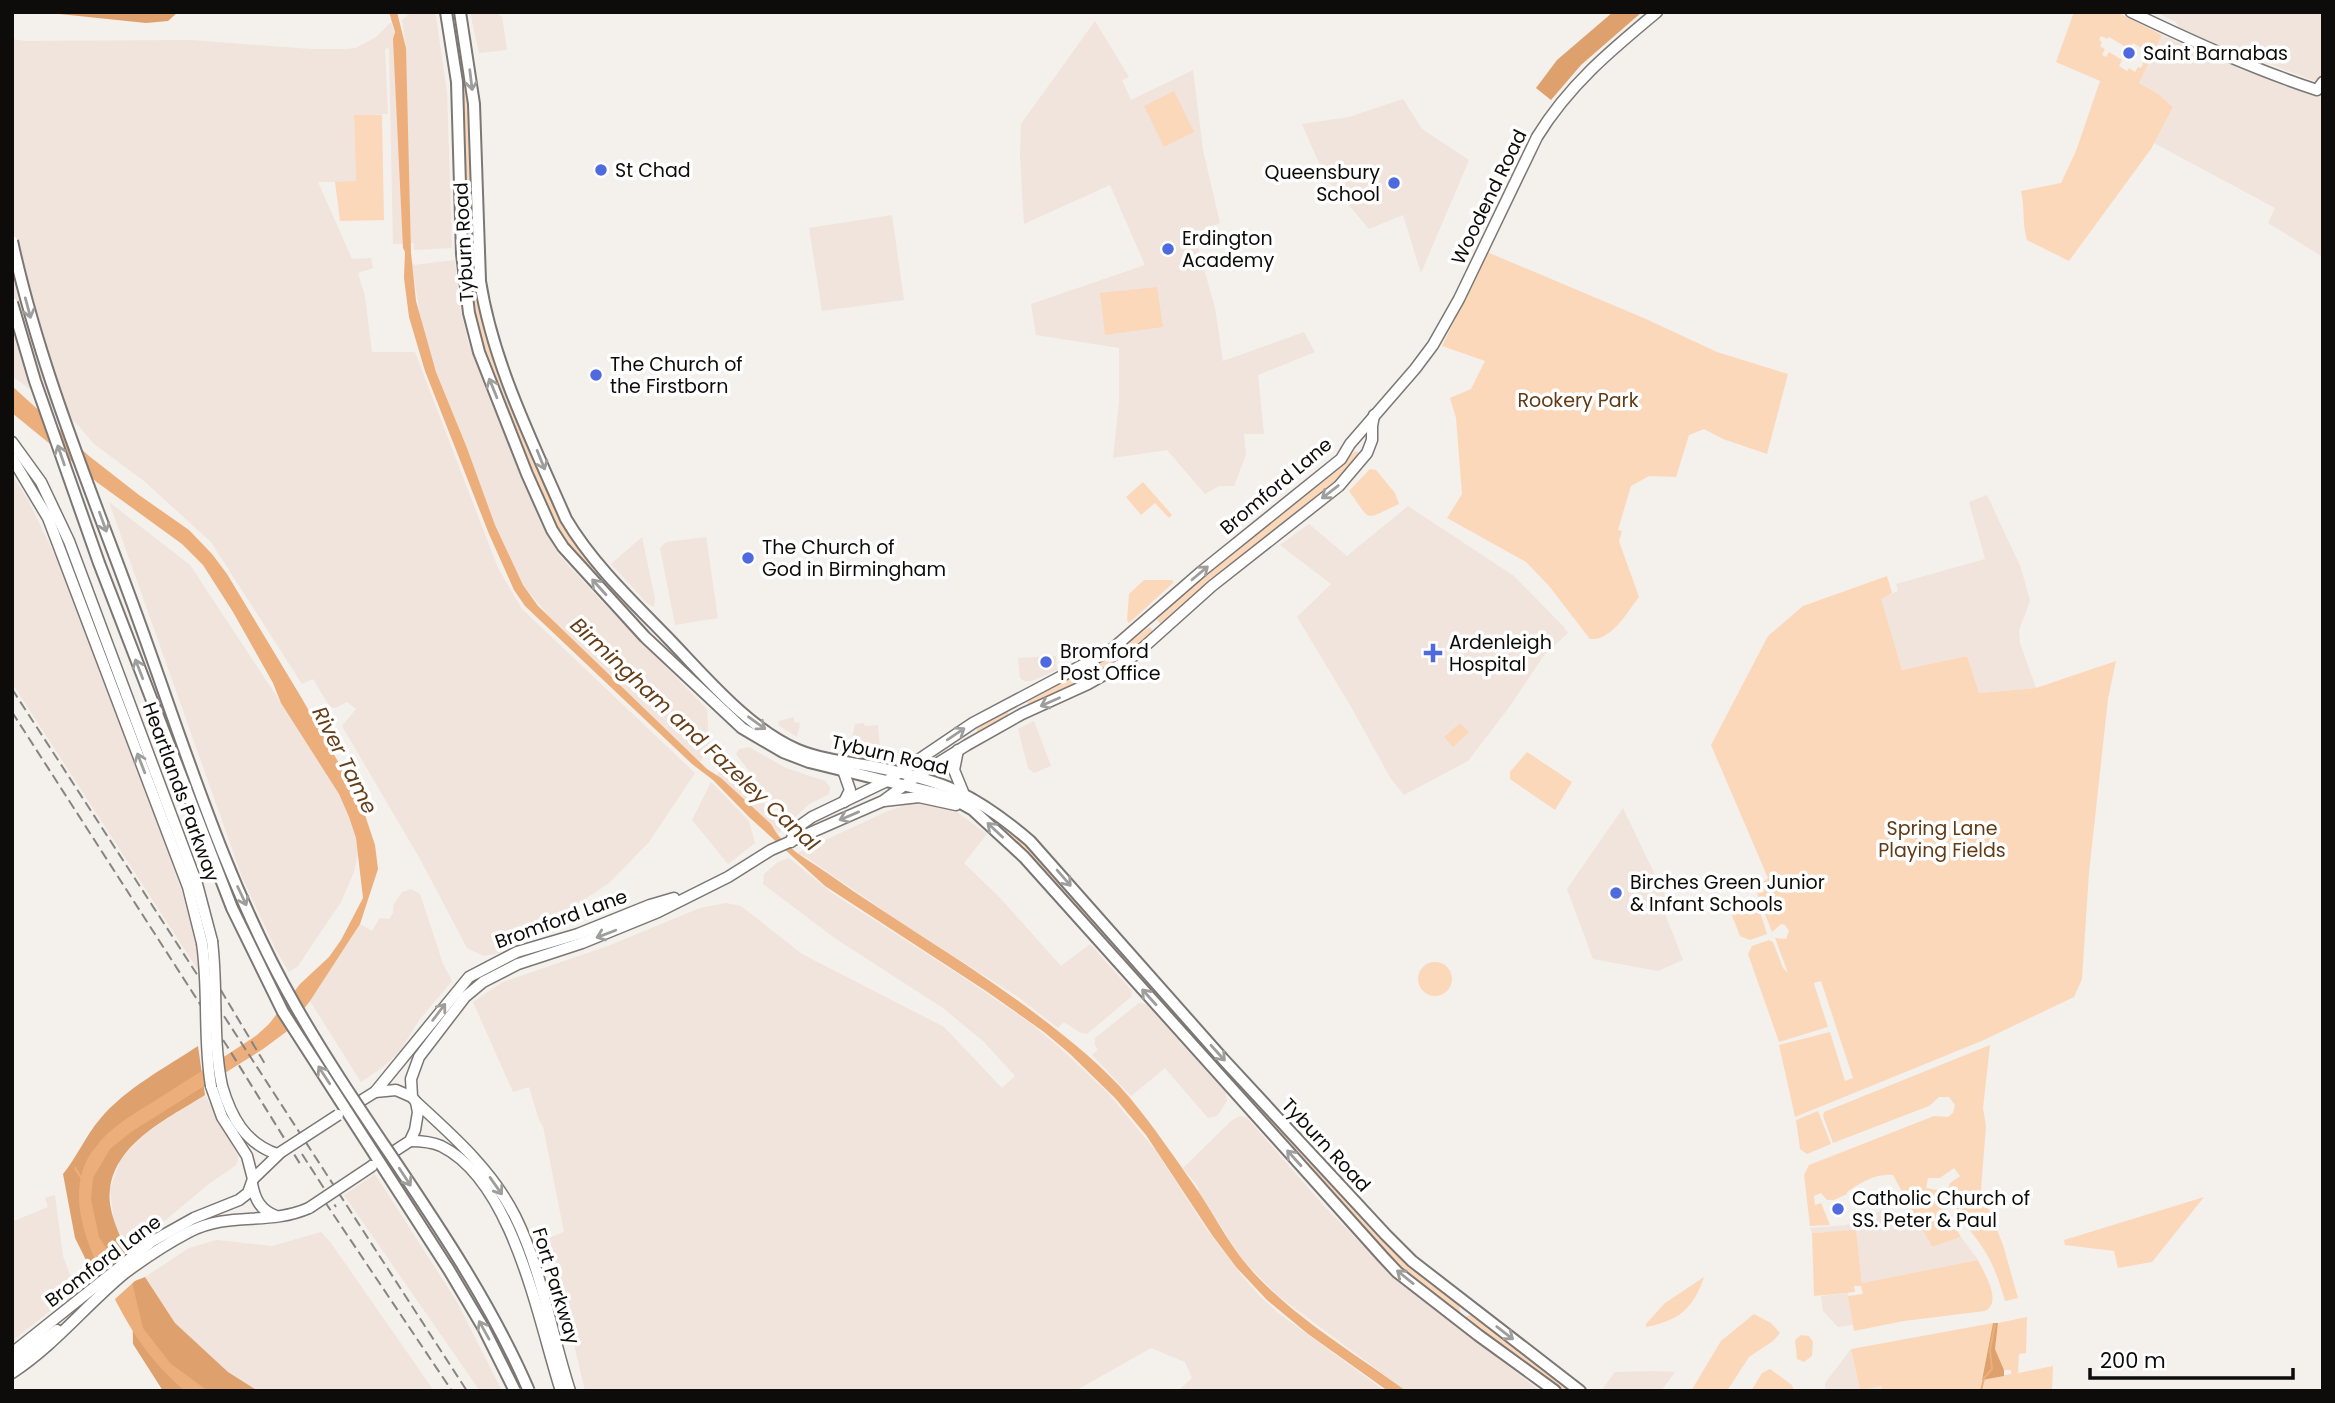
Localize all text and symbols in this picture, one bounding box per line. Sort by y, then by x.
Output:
place label: Saint Barnabas [2143,40,2288,67]
marker: Saint Barnabas [2121,45,2137,61]
one-way arrow [464,68,477,90]
street label: Woodend Road [1445,125,1533,269]
place label: St Chad [615,157,691,184]
place label: Queensbury School [1264,159,1380,208]
marker: St Chad [593,162,609,178]
marker: Queensbury School [1386,175,1402,191]
street label: Tyburn Road [447,182,481,302]
place label: Erdington Academy [1182,225,1274,274]
marker: Erdington Academy [1160,241,1176,257]
one-way arrow [22,296,35,318]
place label: The Church of the Firstborn [610,351,743,400]
marker: The Church of the Firstborn [588,367,604,383]
one-way arrow [486,378,499,399]
park label: Rookery Park [1517,387,1639,414]
street label: Bromford Lane [1214,431,1338,541]
one-way arrow [54,444,66,466]
one-way arrow [535,449,548,471]
one-way arrow [1322,485,1340,500]
one-way arrow [97,511,110,533]
place label: The Church of God in Birmingham [762,534,946,583]
marker: The Church of God in Birmingham [740,550,756,566]
one-way arrow [1190,565,1208,581]
one-way arrow [590,579,607,596]
water label: Birmingham and Fazeley Canal [564,611,826,858]
place label: Ardenleigh Hospital [1449,629,1552,678]
place label: Bromford Post Office [1060,638,1161,687]
marker: Ardenleigh Hospital [1423,643,1443,663]
marker: Bromford Post Office [1038,654,1054,670]
one-way arrow [131,658,144,680]
one-way arrow [1040,696,1061,709]
street label: Heartlands Parkway [136,699,226,886]
water label: River Tame [306,701,384,819]
one-way arrow [748,716,766,731]
one-way arrow [946,727,965,741]
street label: Tyburn Road [829,728,951,782]
one-way arrow [133,752,146,774]
one-way arrow [839,810,860,823]
park label: Spring Lane Playing Fields [1878,815,2006,864]
one-way arrow [987,822,1004,839]
one-way arrow [1055,869,1071,887]
place label: Birches Green Junior & Infant Schools [1630,869,1825,918]
street label: Bromford Lane [491,883,631,955]
one-way arrow [236,885,250,906]
marker: Birches Green Junior & Infant Schools [1608,885,1624,901]
one-way arrow [595,928,617,941]
one-way arrow [1142,989,1158,1007]
one-way arrow [431,1004,446,1022]
one-way arrow [1210,1044,1226,1062]
one-way arrow [316,1066,330,1086]
street label: Tyburn Road [1275,1092,1377,1198]
one-way arrow [1286,1149,1302,1167]
one-way arrow [398,1167,412,1187]
one-way arrow [489,1176,504,1195]
place label: Catholic Church of SS. Peter & Paul [1852,1185,2030,1234]
marker: Catholic Church of SS. Peter & Paul [1830,1201,1846,1217]
street label: Bromford Lane [39,1208,167,1314]
street label: Fort Parkway [525,1224,587,1348]
one-way arrow [1397,1270,1415,1285]
one-way arrow [477,1320,490,1341]
one-way arrow [1495,1325,1514,1340]
scale bar [2090,1336,2293,1380]
text: 200 m [2100,1346,2166,1375]

